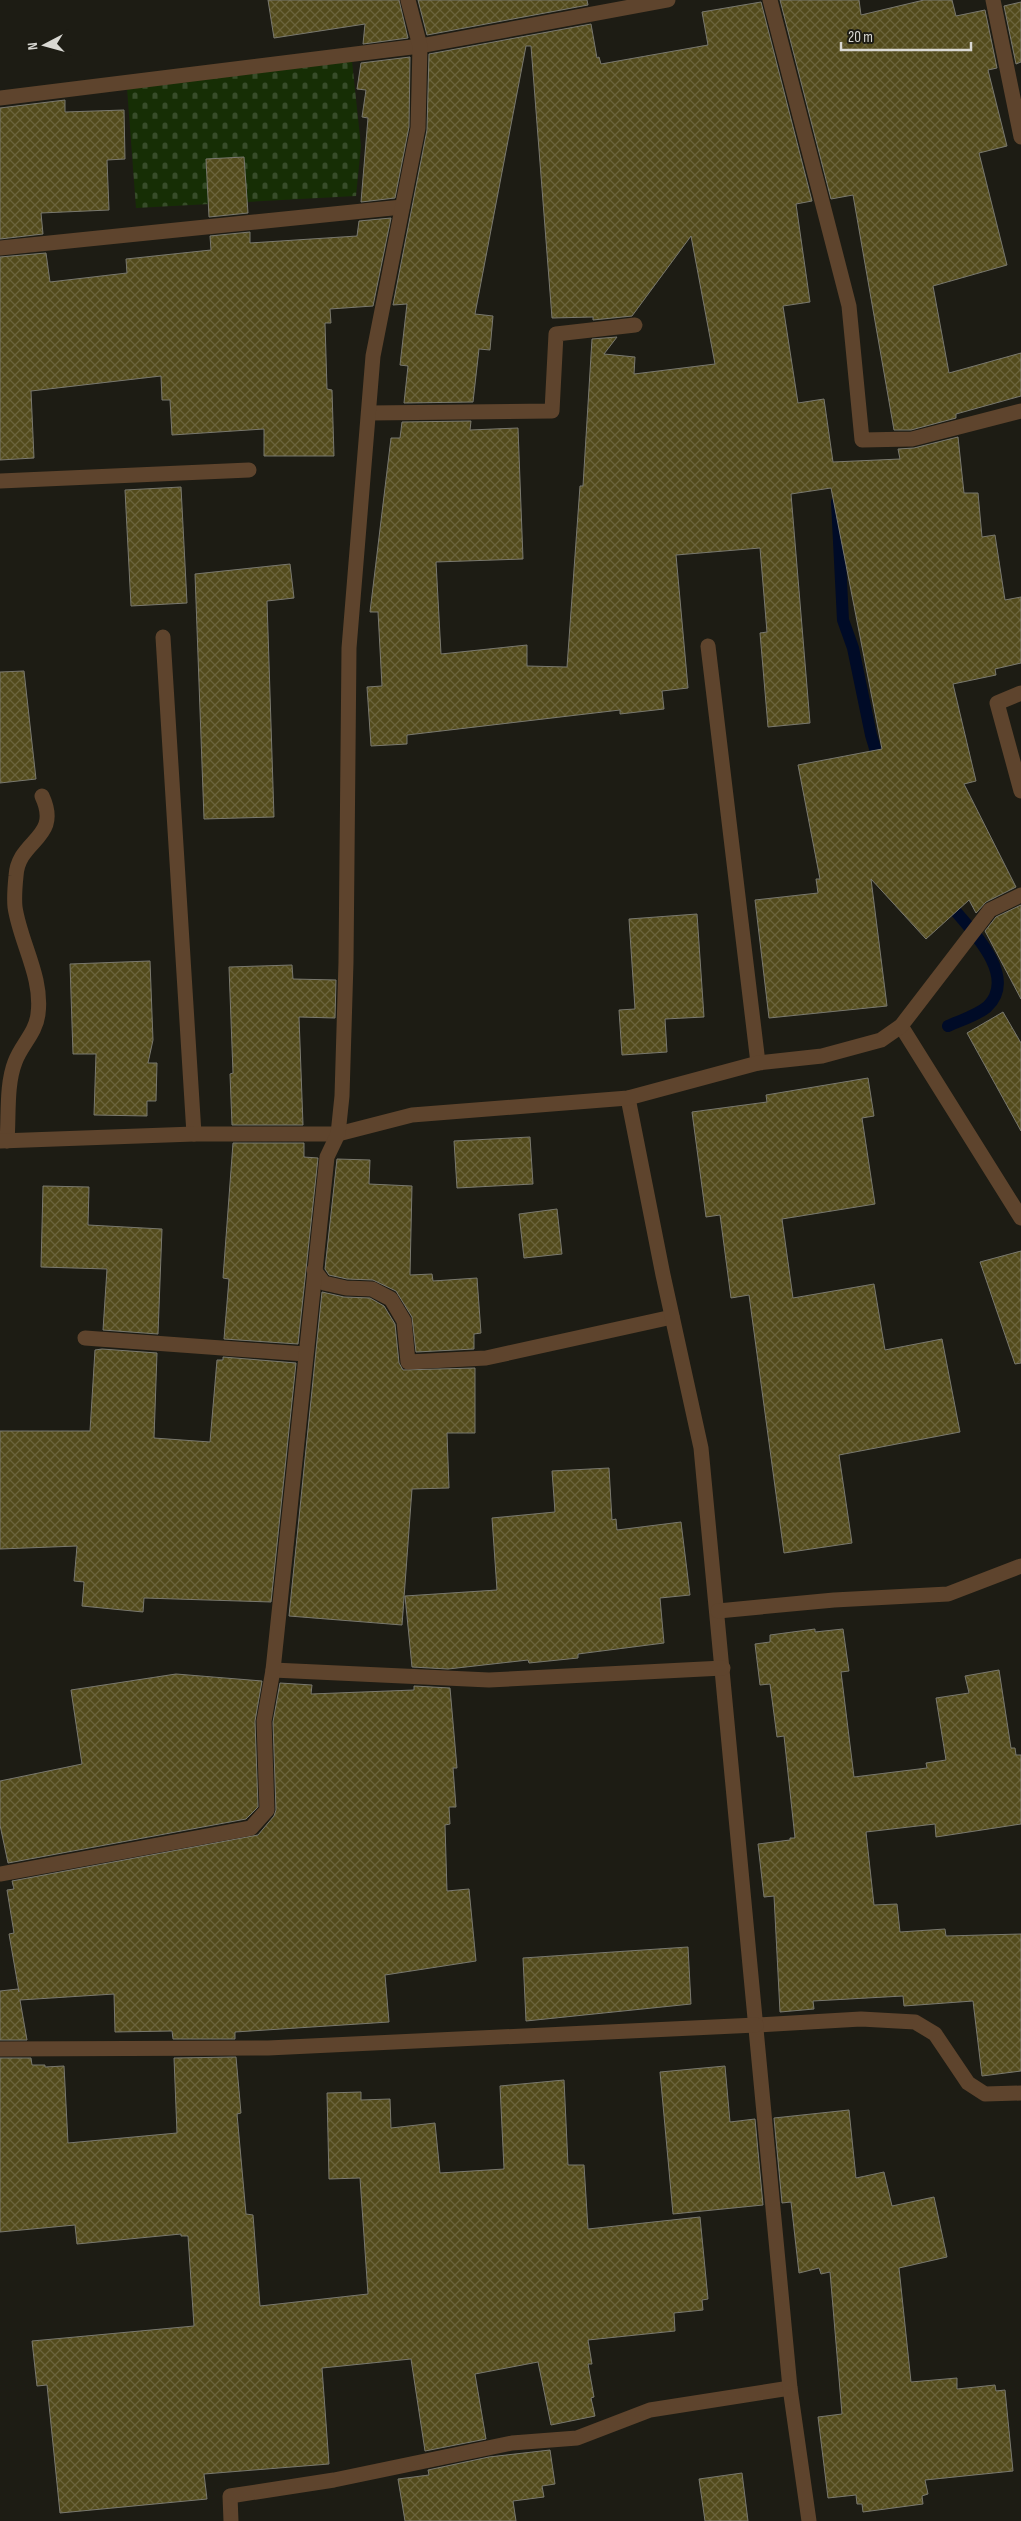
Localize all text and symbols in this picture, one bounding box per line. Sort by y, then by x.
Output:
north arrow [20,20,70,70]
scale bar [841,20,971,52]
text: 20 m [848,28,873,47]
text: N [24,42,41,51]

